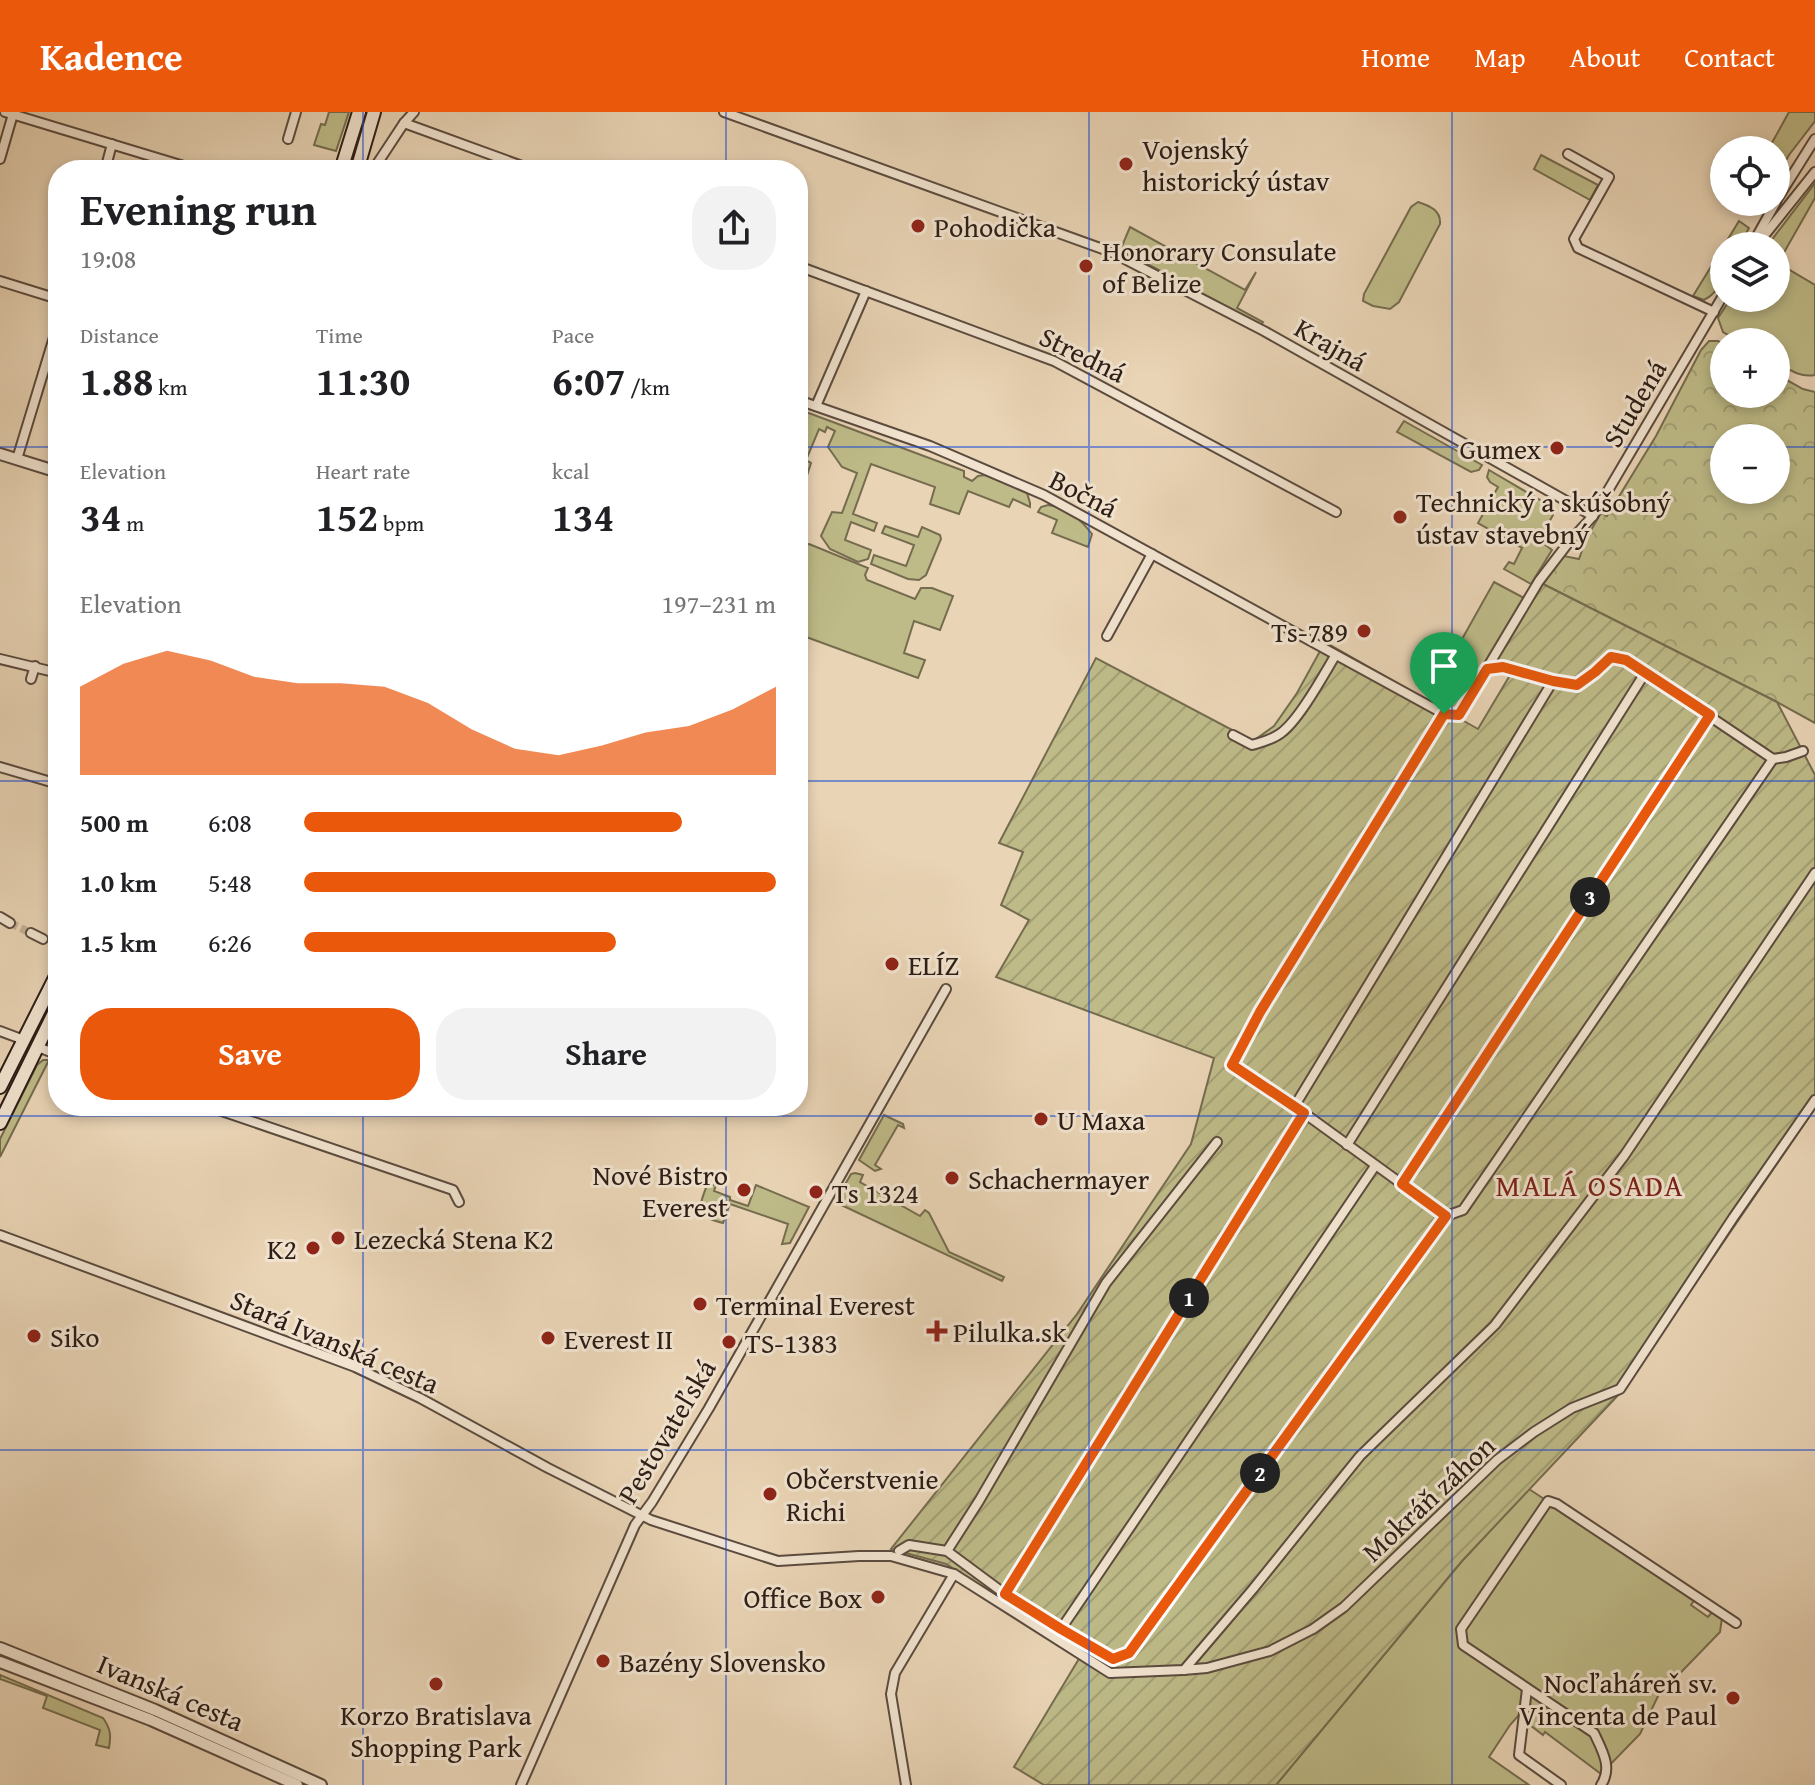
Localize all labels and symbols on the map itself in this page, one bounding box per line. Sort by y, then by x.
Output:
place label: Vojenský historický ústav [1142,128,1330,201]
marker: Vojenský historický ústav [1117,155,1135,173]
place label: Pohodička [934,206,1057,247]
marker: Pohodička [909,217,927,235]
place label: Honorary Consulate of Belize [1102,230,1337,303]
marker: Honorary Consulate of Belize [1077,257,1095,275]
street label: Krajná [1287,307,1375,382]
street label: Stredná [1033,315,1134,393]
street label: Studená [1592,351,1677,455]
place label: Gumex [1460,428,1542,469]
marker: Gumex [1548,439,1566,457]
street label: Bočná [1043,458,1126,528]
place label: Technický a skúšobný ústav stavebný [1416,481,1671,554]
marker: Technický a skúšobný ústav stavebný [1391,508,1409,526]
place label: Ts-789 [1271,611,1348,652]
marker: Ts-789 [1355,622,1373,640]
pin [1410,632,1478,714]
pin: 3 [1570,877,1610,917]
place label: ELÍZ [908,944,959,985]
marker: ELÍZ [883,955,901,973]
place label: U Maxa [1057,1099,1146,1140]
marker: U Maxa [1032,1110,1050,1128]
place label: Nové Bistro Everest [593,1154,728,1227]
place label: Schachermayer [968,1158,1150,1199]
district label: MALÁ OSADA [1496,1163,1684,1207]
marker: Schachermayer [943,1169,961,1187]
place label: Ts 1324 [832,1172,919,1213]
marker: Nové Bistro Everest [735,1181,753,1199]
marker: Ts 1324 [807,1183,825,1201]
place label: Lezecká Stena K2 [354,1218,554,1259]
place label: K2 [267,1228,297,1269]
marker: Lezecká Stena K2 [329,1229,347,1247]
marker: K2 [304,1239,322,1257]
pin: 1 [1169,1278,1209,1318]
street label: Stará Ivanská cesta [224,1279,446,1404]
place label: Terminal Everest [716,1284,915,1325]
marker: Terminal Everest [691,1295,709,1313]
place label: Pilulka.sk [953,1311,1067,1352]
place label: Siko [50,1316,99,1357]
place label: Everest II [564,1318,673,1359]
place label: TS-1383 [745,1322,838,1363]
marker: Pilulka.sk [928,1322,946,1340]
marker: Siko [25,1327,43,1345]
marker: Everest II [539,1329,557,1347]
marker: TS-1383 [720,1333,738,1351]
street label: Pestovateľská [607,1350,726,1511]
street label: Mokráň záhon [1352,1425,1504,1571]
pin: 2 [1240,1453,1280,1493]
place label: Občerstvenie Richi [786,1458,939,1531]
marker: Občerstvenie Richi [761,1485,779,1503]
place label: Office Box [744,1577,863,1618]
marker: Office Box [869,1588,887,1606]
place label: Bazény Slovensko [619,1641,826,1682]
street label: Ivanská cesta [91,1643,251,1742]
marker: Bazény Slovensko [594,1652,612,1670]
place label: Nocľaháreň sv. Vincenta de Paul [1519,1662,1717,1735]
marker: Korzo Bratislava Shopping Park [427,1675,445,1693]
marker: Nocľaháreň sv. Vincenta de Paul [1724,1689,1742,1707]
place label: Korzo Bratislava Shopping Park [340,1694,533,1767]

